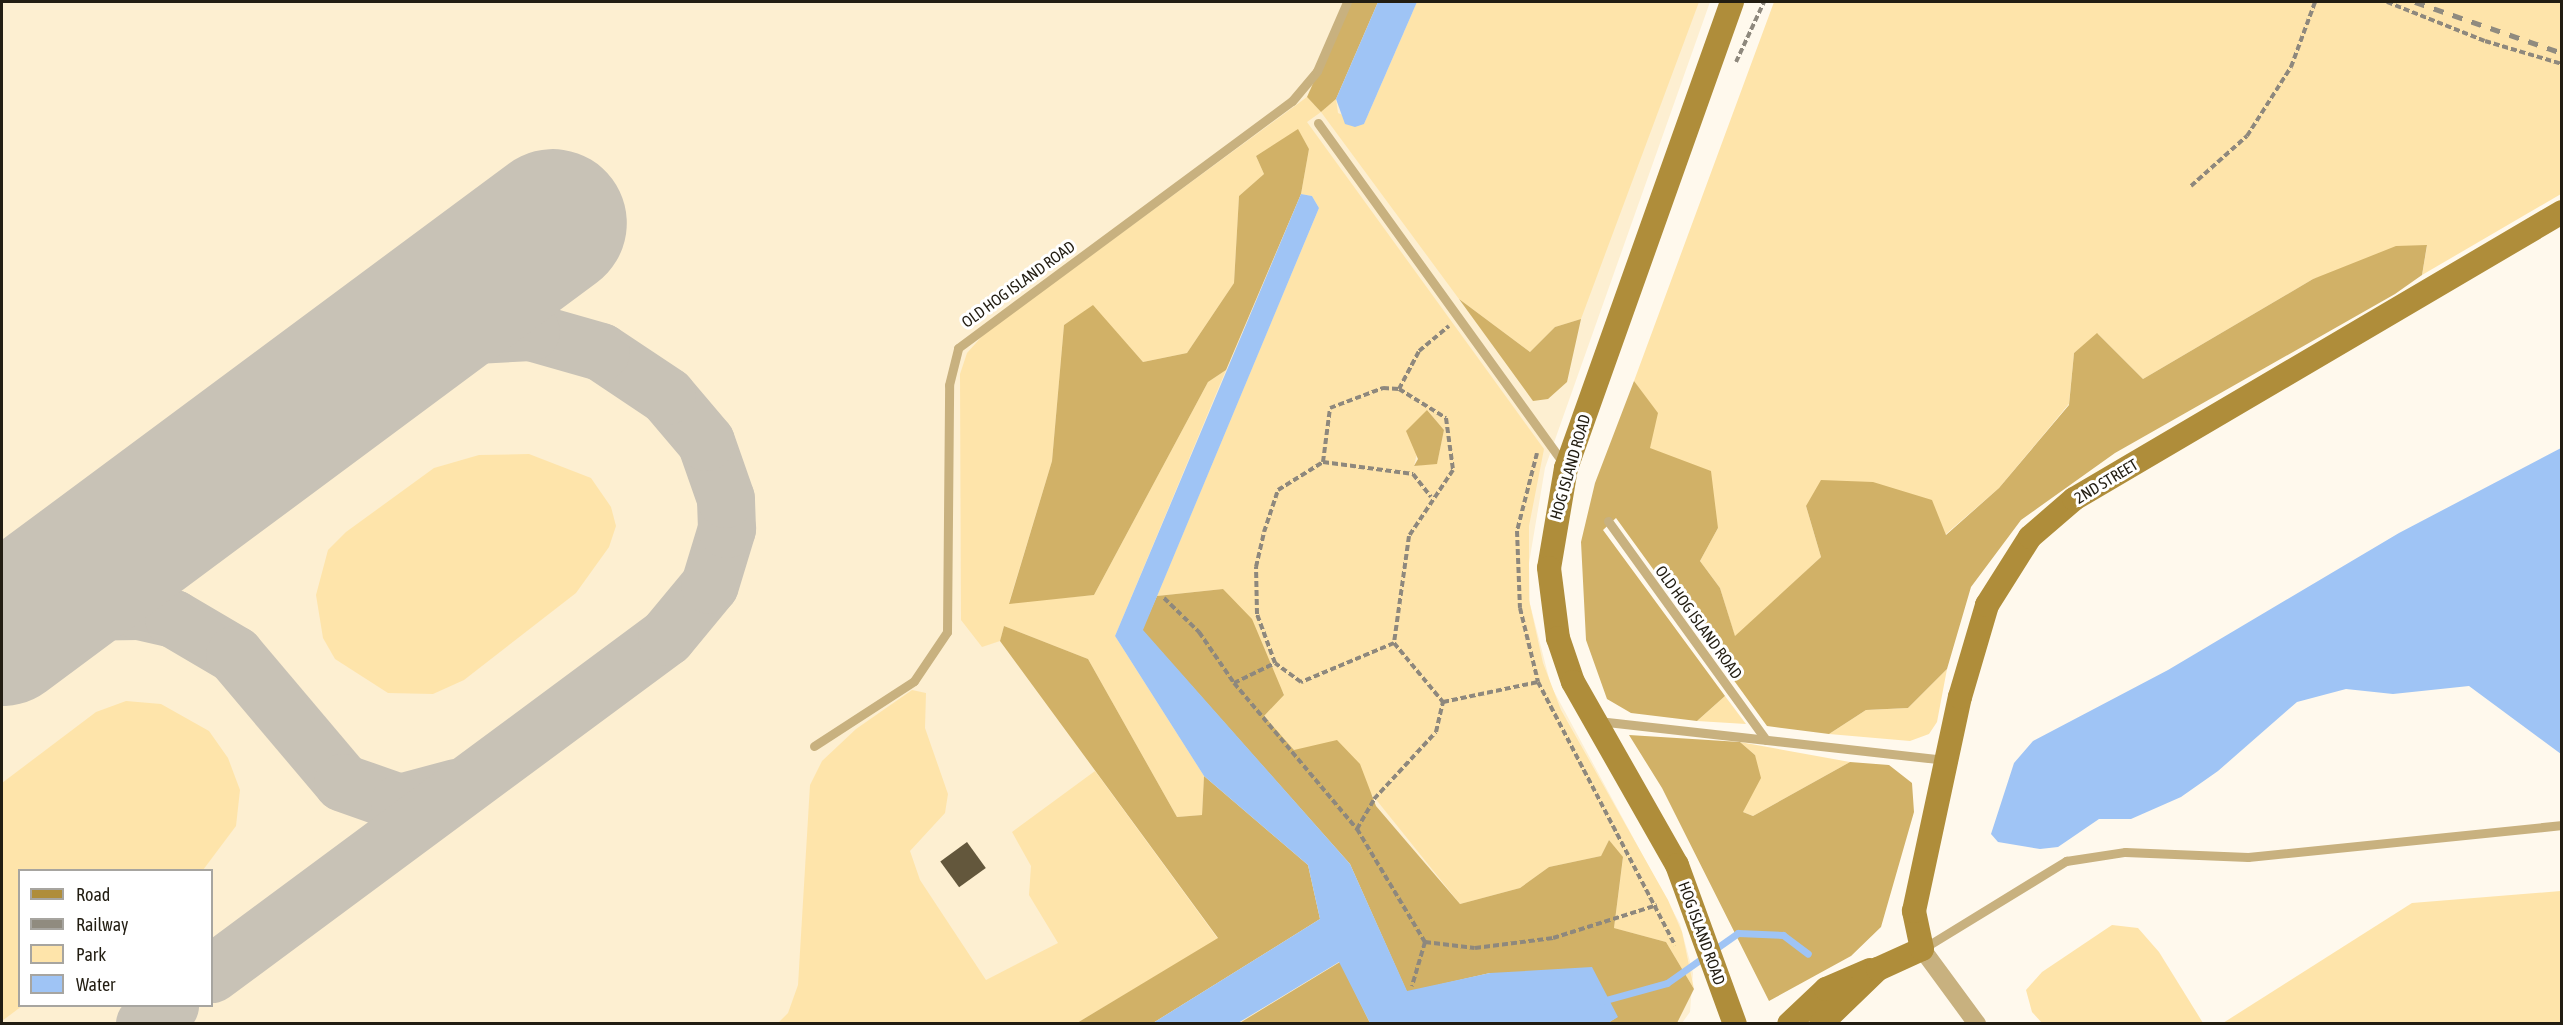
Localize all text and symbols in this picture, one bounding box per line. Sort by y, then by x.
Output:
street label: OLD HOG ISLAND ROAD [958,236,1078,332]
street label: HOG ISLAND ROAD [1546,412,1594,522]
street label: 2ND STREET [2071,455,2141,507]
street label: OLD HOG ISLAND ROAD [1651,562,1747,682]
legend [18,869,213,1007]
street label: HOG ISLAND ROAD [1674,879,1730,987]
text: Road [76,884,110,905]
text: Railway [76,914,128,935]
text: Park [76,944,106,965]
text: Water [76,974,115,995]

